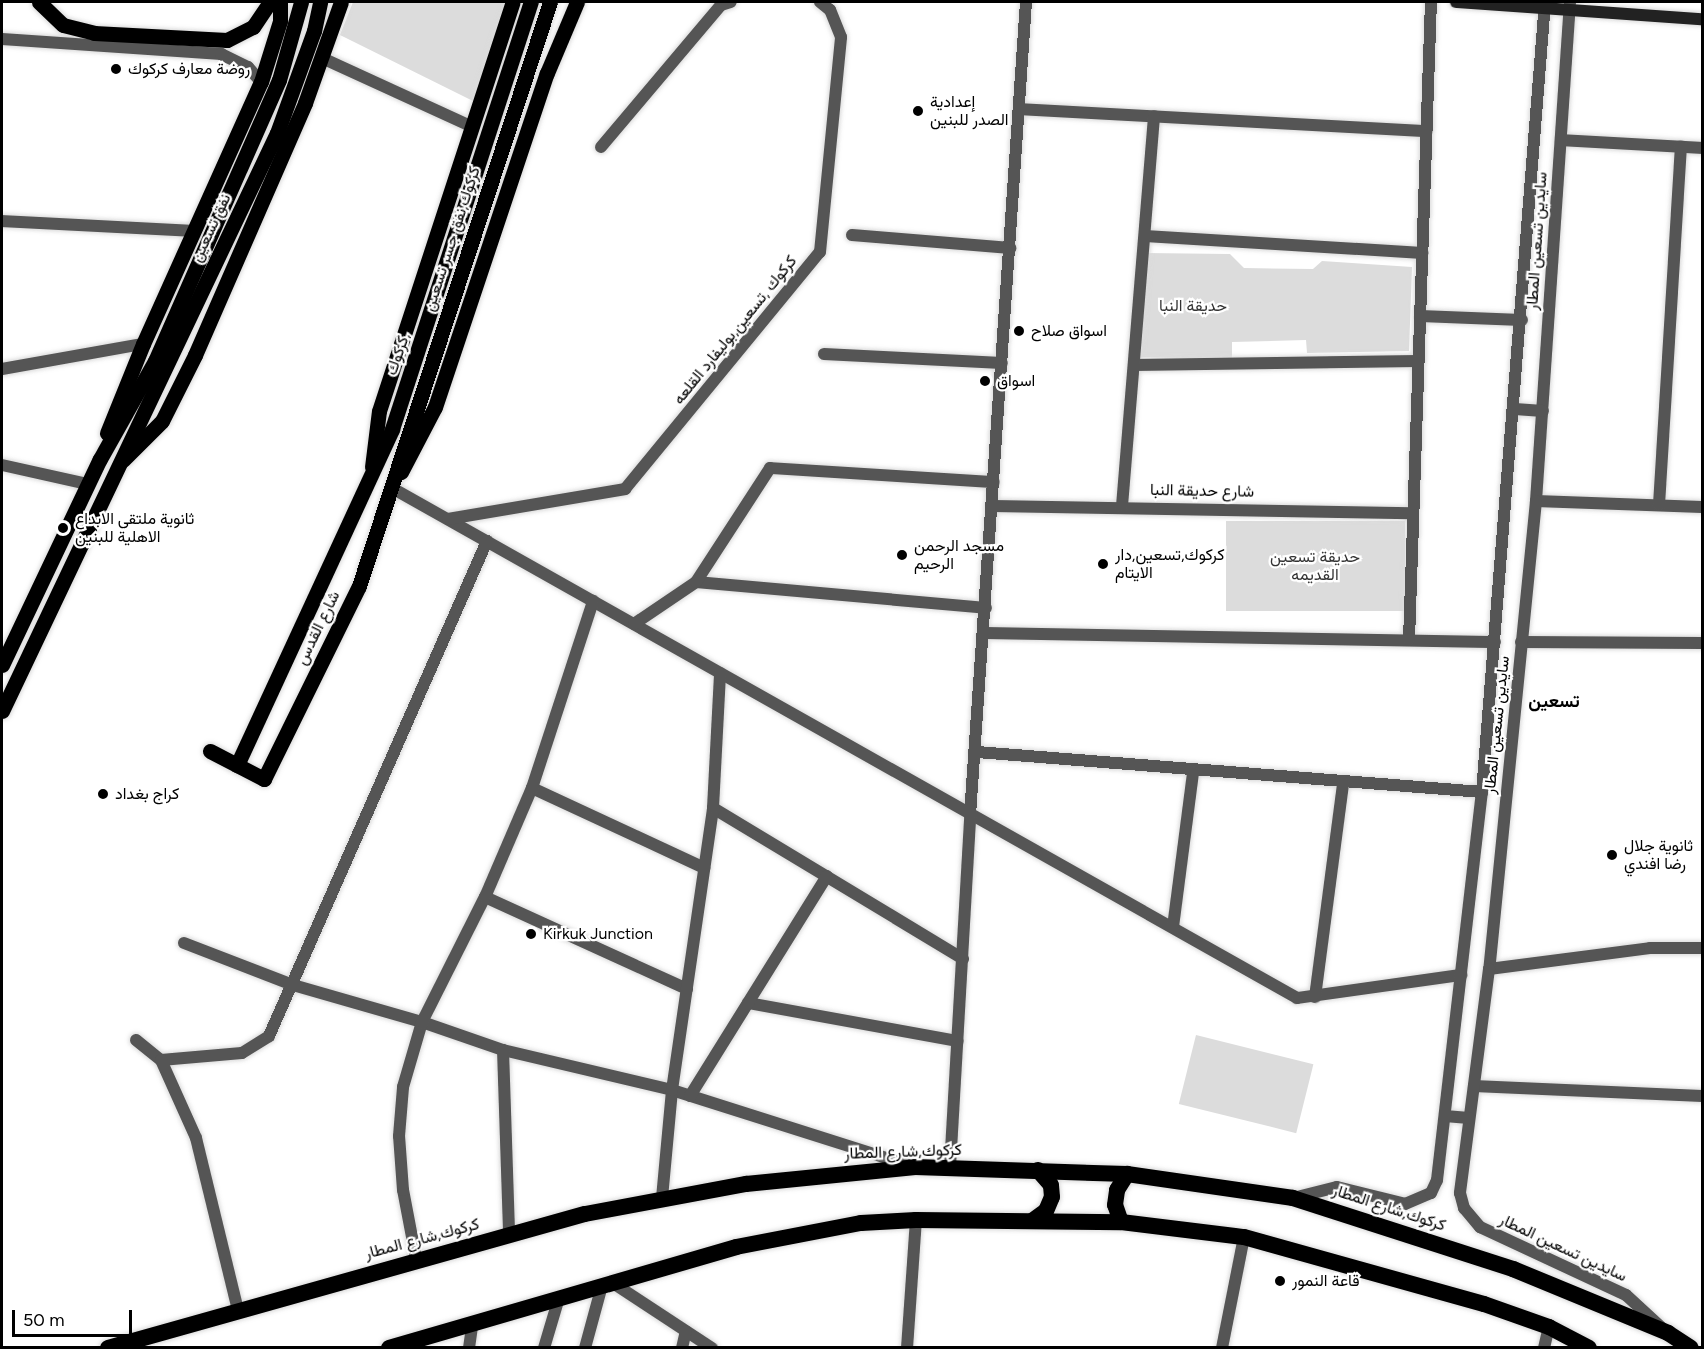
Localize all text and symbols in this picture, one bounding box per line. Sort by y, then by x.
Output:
place label: روضة معارف كركوك [128,59,250,79]
marker: روضة معارف كركوك [109,62,123,76]
place label: إعدادية الصدر للبنين [930,92,1009,130]
marker: إعدادية الصدر للبنين [911,104,925,118]
street label: كركوك,نفق جسر تسعين [420,164,484,314]
street label: سايدين تسعين المطار [1523,171,1551,311]
street label: نفق تسعين [187,191,235,265]
street label: كركوك ,تسعين,بوليفارد القلعه [669,252,801,408]
park label: حديقة النبا [1159,296,1227,316]
place label: اسواق صلاح [1031,321,1107,341]
marker: اسواق صلاح [1012,324,1026,338]
street label: كركوك, [382,330,414,378]
place label: اسواق [997,371,1035,391]
marker: اسواق [978,374,992,388]
street label: شارع حديقة النبا [1150,480,1254,502]
place label: ثانوية ملتقى الابداع الاهلية للبنين [75,509,194,547]
marker: ثانوية ملتقى الابداع الاهلية للبنين [56,521,70,535]
place label: مسجد الرحمن الرحيم [914,536,1004,574]
place label: كركوك,تسعين,دار الايتام [1115,545,1225,583]
park label: حديقة تسعين القديمه [1270,547,1360,585]
marker: مسجد الرحمن الرحيم [895,548,909,562]
marker: كركوك,تسعين,دار الايتام [1096,557,1110,571]
street label: شارع القدس [292,588,344,668]
street label: سايدين تسعين المطار [1480,655,1514,795]
district label: تسعین [1528,690,1580,712]
place label: كراج بغداد [115,784,179,804]
marker: كراج بغداد [96,787,110,801]
place label: ثانوية جلال رضا افندي [1624,836,1693,874]
marker: ثانوية جلال رضا افندي [1605,848,1619,862]
place label: Kirkuk Junction [543,924,653,944]
marker: Kirkuk Junction [524,927,538,941]
street label: كركوك,شارع المطار [844,1140,962,1164]
street label: كركوك,شارع المطار [1330,1181,1448,1235]
street label: سايدين تسعين المطار [1496,1210,1630,1286]
street label: كركوك,شارع المطار [363,1214,481,1264]
place label: قاعة النمور [1292,1271,1360,1291]
marker: قاعة النمور [1273,1274,1287,1288]
scale bar [15,1298,135,1336]
text: 50 m [23,1309,65,1331]

